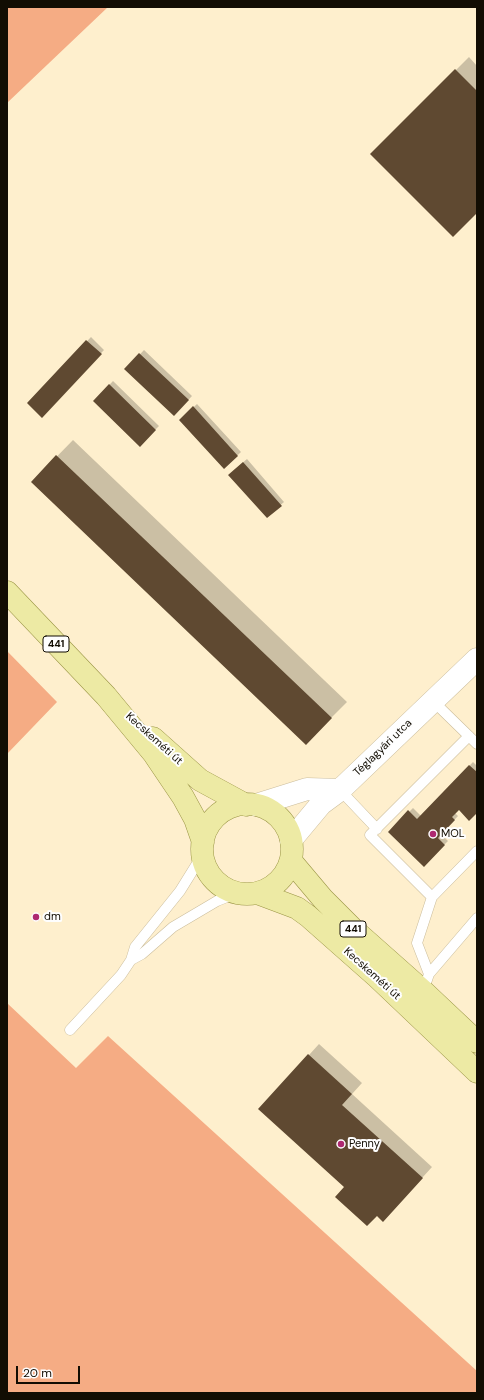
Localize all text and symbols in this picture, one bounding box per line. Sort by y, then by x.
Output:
road number: 441 [43,636,69,652]
street label: Kecskeméti út [123,710,185,768]
street label: Téglagyári utca [351,717,415,779]
place label: MOL [441,827,465,841]
marker: MOL [428,829,438,839]
place label: dm [44,910,61,924]
marker: dm [31,912,41,922]
road number: 441 [340,921,366,937]
street label: Kecskeméti út [341,945,403,1003]
place label: Penny [349,1137,380,1151]
marker: Penny [336,1139,346,1149]
scale bar [18,1358,82,1384]
text: 20 m [23,1365,52,1381]

